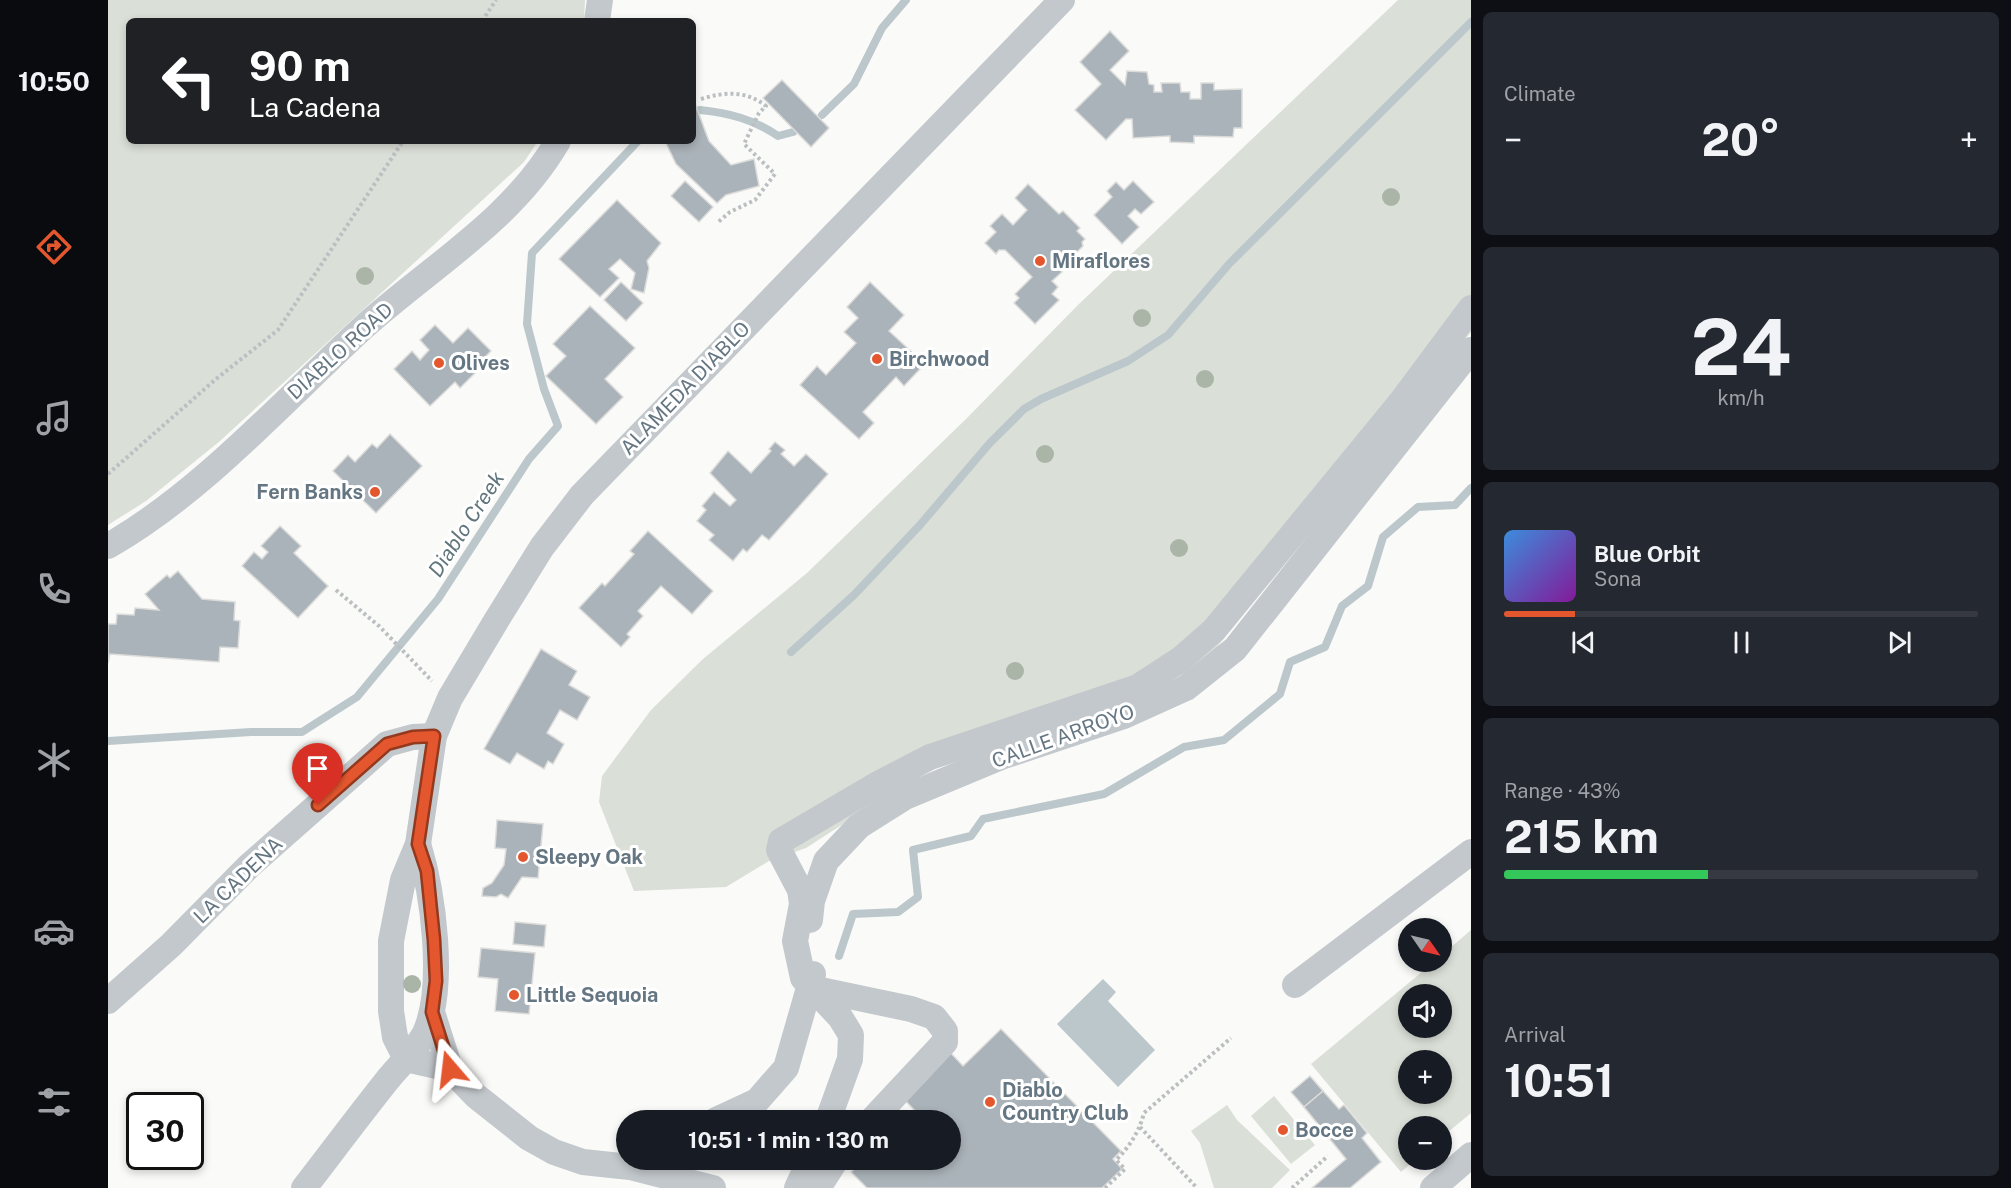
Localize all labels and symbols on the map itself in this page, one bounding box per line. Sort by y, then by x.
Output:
place label: Miraflores [1052,249,1150,273]
marker: Miraflores [1033,254,1047,268]
street label: DIABLO ROAD [282,297,398,405]
street label: ALAMEDA DIABLO [615,316,755,460]
place label: Birchwood [889,347,989,371]
place label: Olives [451,351,510,375]
marker: Birchwood [870,352,884,366]
marker: Olives [432,356,446,370]
water label: Diablo Creek [423,466,510,581]
place label: Fern Banks [256,480,363,504]
marker: Fern Banks [368,485,382,499]
street label: CALLE ARROYO [989,699,1137,773]
pin [292,743,343,805]
street label: LA CADENA [189,832,287,928]
place label: Sleepy Oak [535,845,643,869]
marker: Sleepy Oak [516,850,530,864]
north arrow [1398,918,1452,972]
place label: Little Sequoia [526,983,658,1007]
marker: Little Sequoia [507,988,521,1002]
position arrow [418,1037,482,1101]
place label: Diablo Country Club [1002,1078,1129,1125]
speed limit sign: 30 [126,1092,204,1170]
marker: Diablo Country Club [983,1095,997,1109]
place label: Bocce [1295,1118,1354,1142]
marker: Bocce [1276,1123,1290,1137]

